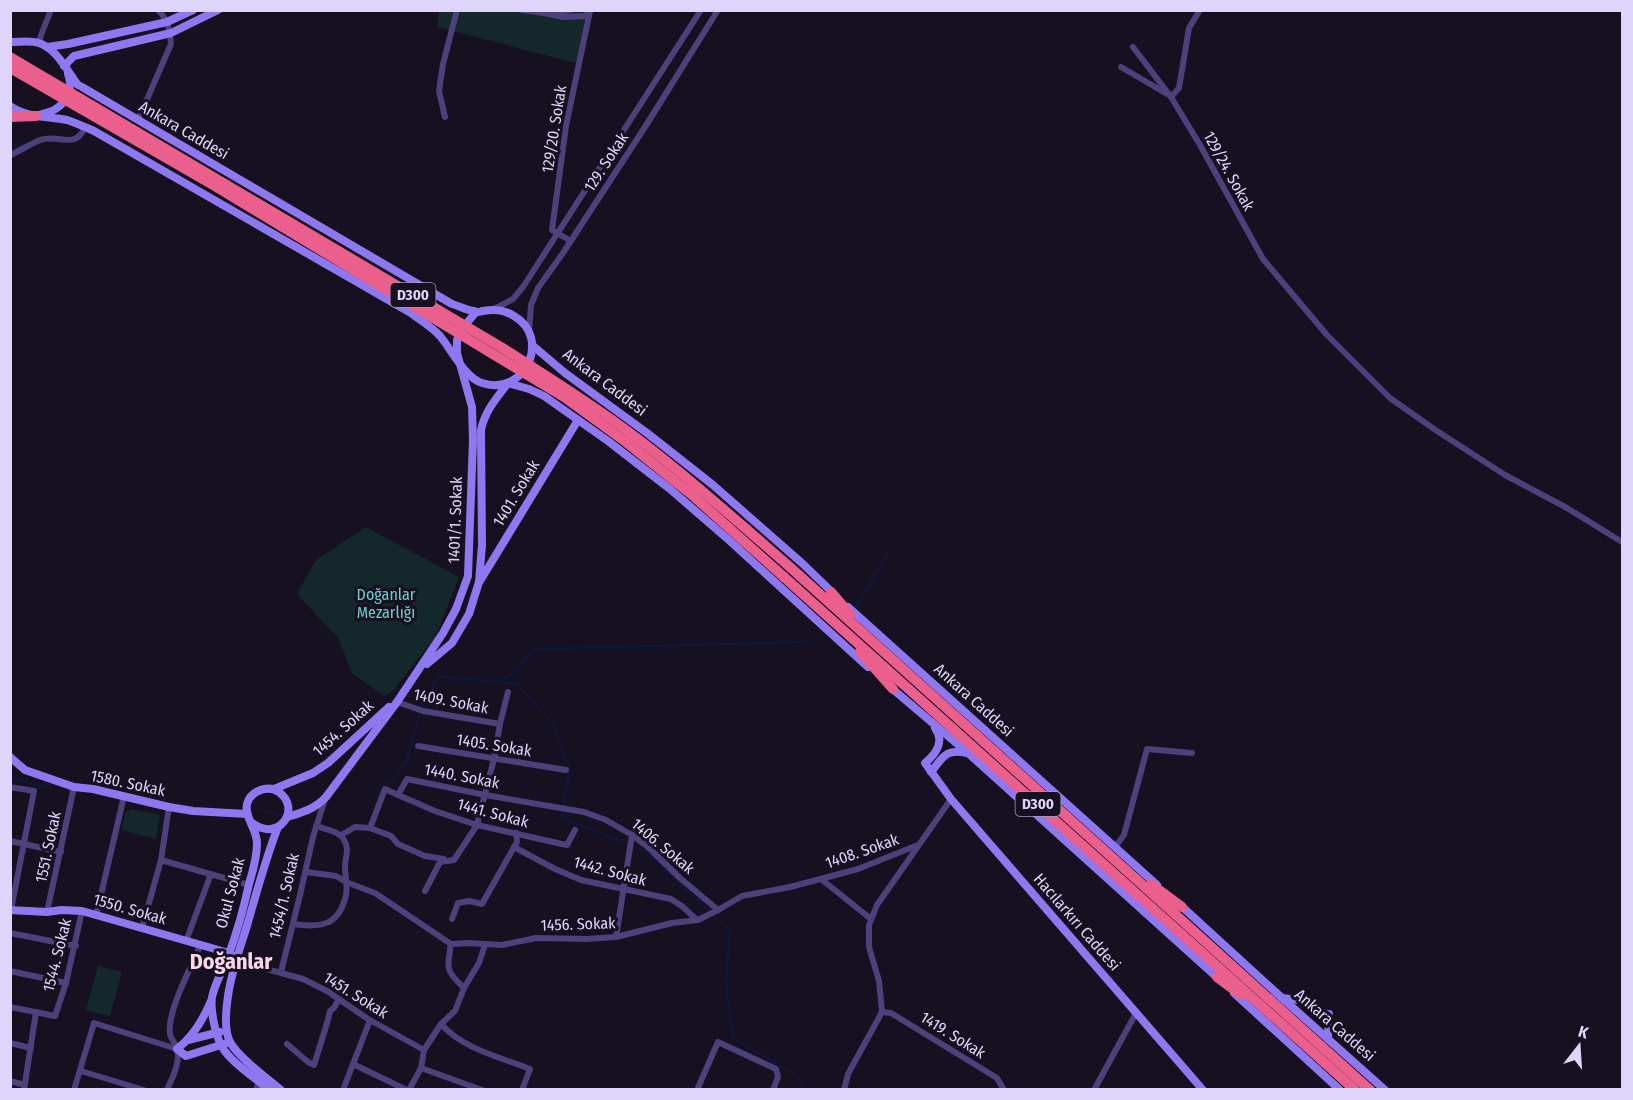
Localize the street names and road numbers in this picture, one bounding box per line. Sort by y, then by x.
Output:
street label: 129/20. Sokak [538,83,570,174]
street label: Ankara Caddesi [136,97,232,163]
street label: 129. Sokak [580,128,633,195]
street label: 129/24. Sokak [1199,128,1259,214]
road number: D300 [390,283,436,307]
street label: Ankara Caddesi [559,344,651,420]
street label: 1401. Sokak [489,456,544,530]
street label: 1401/1. Sokak [444,476,466,564]
street label: Ankara Caddesi [930,659,1018,741]
street label: 1409. Sokak [412,684,491,718]
street label: 1454. Sokak [309,696,378,760]
street label: 1405. Sokak [455,730,533,760]
street label: 1440. Sokak [423,759,502,793]
street label: 1580. Sokak [89,766,168,800]
road number: D300 [1016,792,1060,816]
street label: 1441. Sokak [455,794,531,832]
street label: 1551. Sokak [31,809,65,884]
street label: 1406. Sokak [628,814,699,878]
street label: 1408. Sokak [823,829,902,872]
street label: 1454/1. Sokak [265,851,303,941]
street label: 1442. Sokak [572,852,649,890]
street label: Okul Sokak [211,855,249,931]
street label: Hacılarkırı Caddesi [1030,870,1124,974]
street label: 1550. Sokak [91,890,169,929]
street label: 1456. Sokak [540,913,616,935]
street label: 1544. Sokak [39,916,75,994]
street label: 1451. Sokak [320,968,392,1023]
street label: Ankara Caddesi [1291,985,1379,1065]
street label: 1419. Sokak [917,1008,990,1063]

